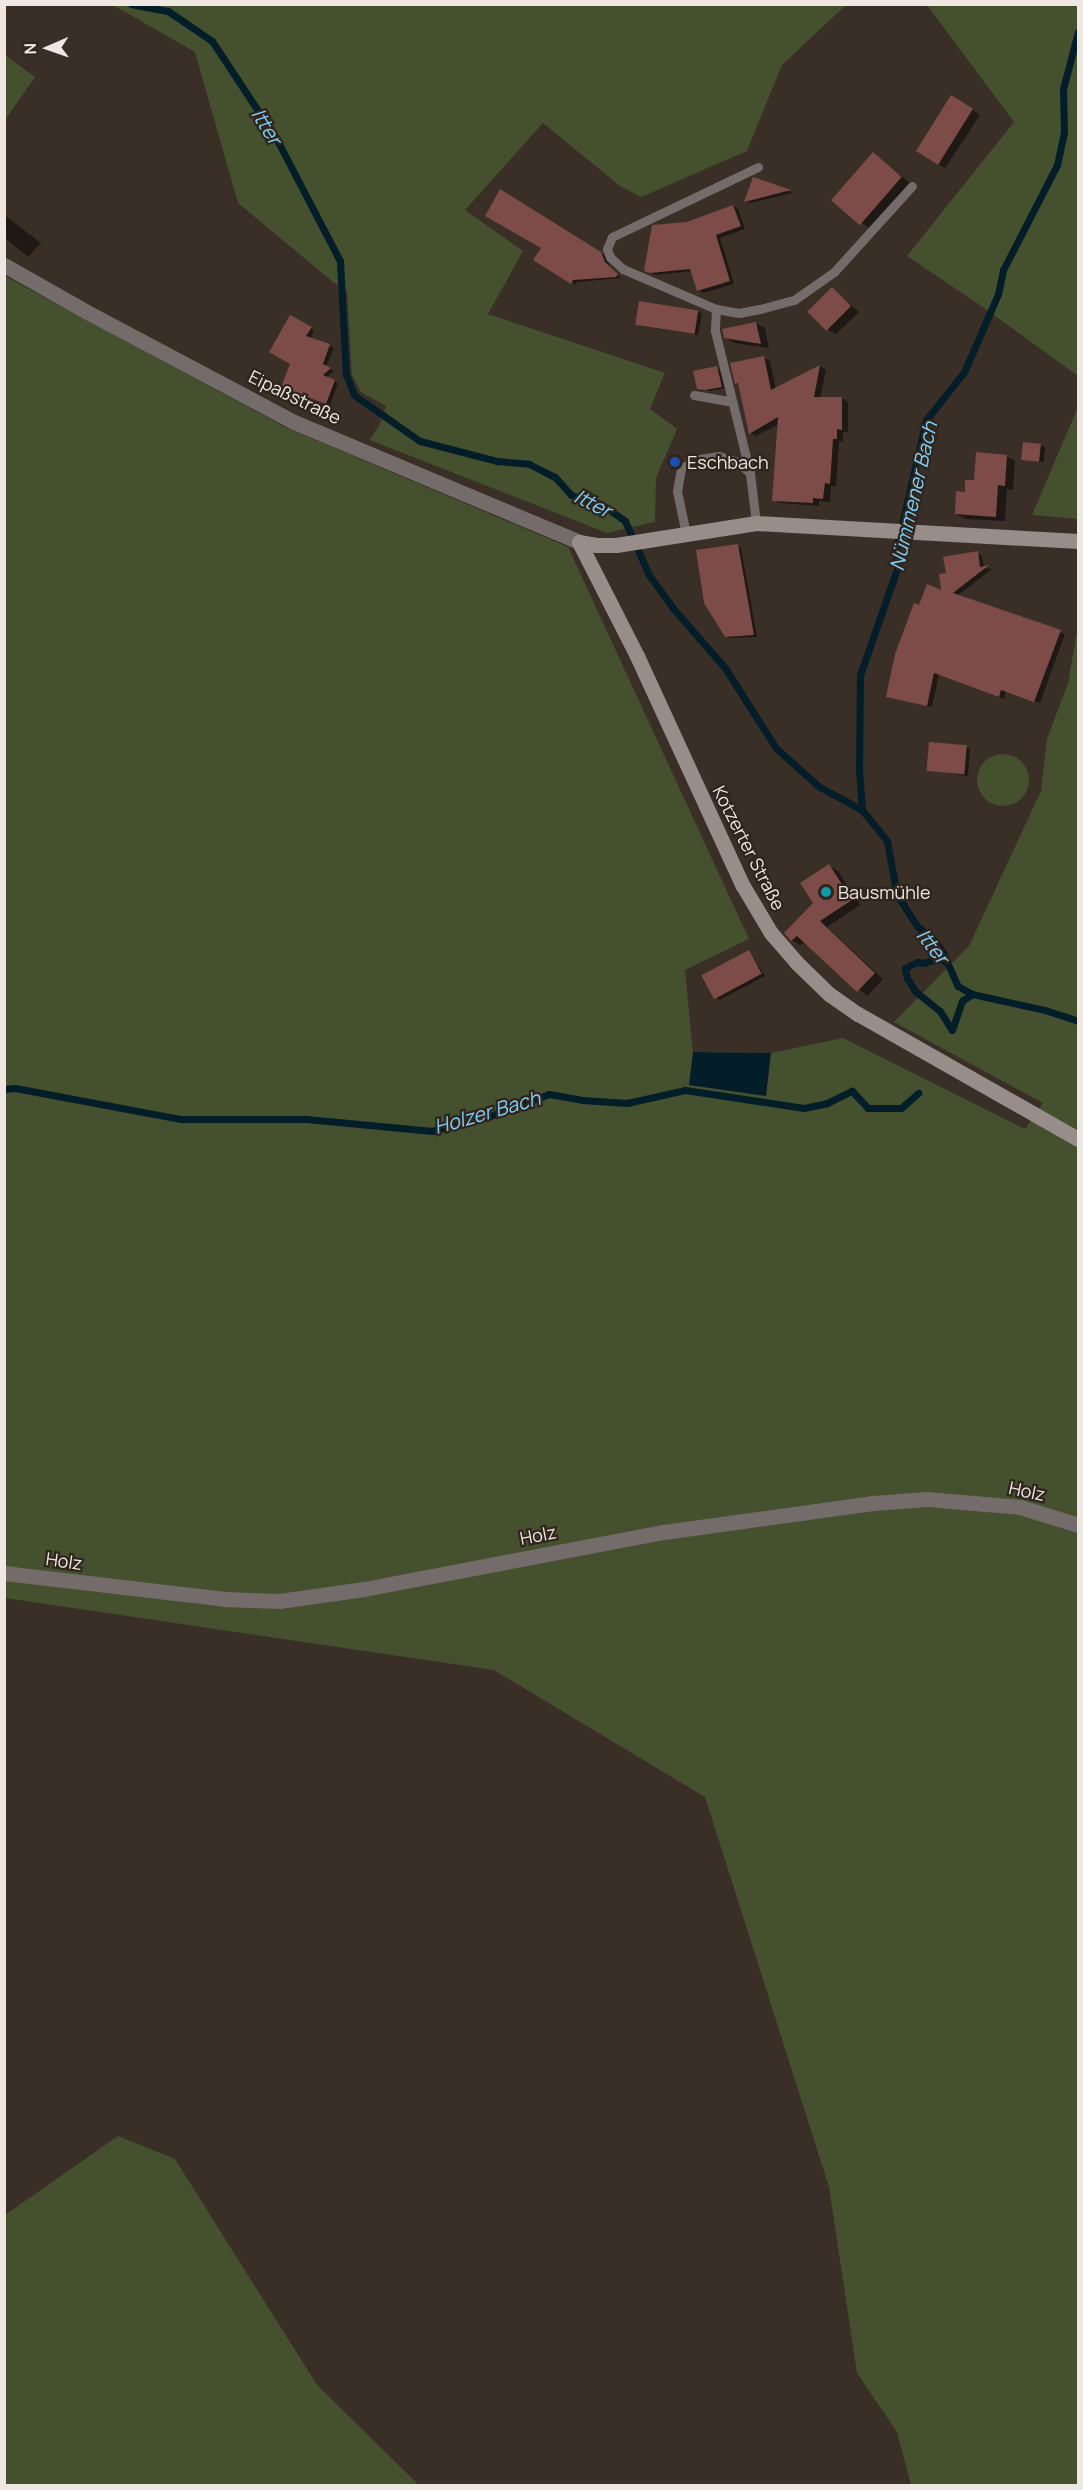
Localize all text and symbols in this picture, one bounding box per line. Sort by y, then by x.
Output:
north arrow [18,18,78,78]
text: N [19,42,41,55]
water label: Itter [247,103,287,149]
street label: Eipaßstraße [245,365,345,429]
water label: Nümmener Bach [884,419,942,573]
place label: Eschbach [687,451,769,473]
marker: Eschbach [668,455,682,469]
water label: Itter [570,484,616,522]
street label: Kotzerter Straße [708,782,790,914]
place label: Bausmühle [838,881,931,903]
marker: Bausmühle [819,885,833,899]
water label: Itter [912,923,954,969]
water label: Holzer Bach [431,1085,543,1139]
street label: Holz [1007,1477,1047,1505]
street label: Holz [518,1521,558,1549]
street label: Holz [44,1548,84,1574]

